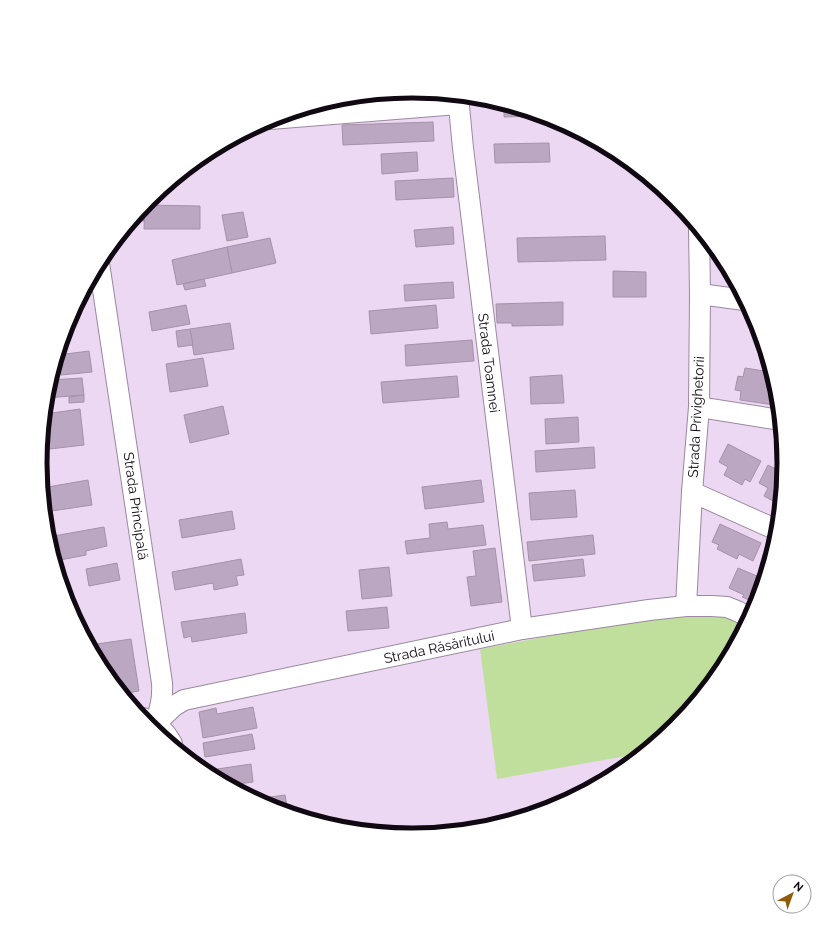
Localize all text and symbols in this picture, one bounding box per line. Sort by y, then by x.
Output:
street label: Strada Toamnei [475,312,503,414]
street label: Strada Privighetorii [685,356,707,478]
street label: Strada Principală [121,451,151,561]
street label: Strada Răsăritului [382,627,496,667]
north arrow [772,874,812,914]
text: N [791,879,806,894]

